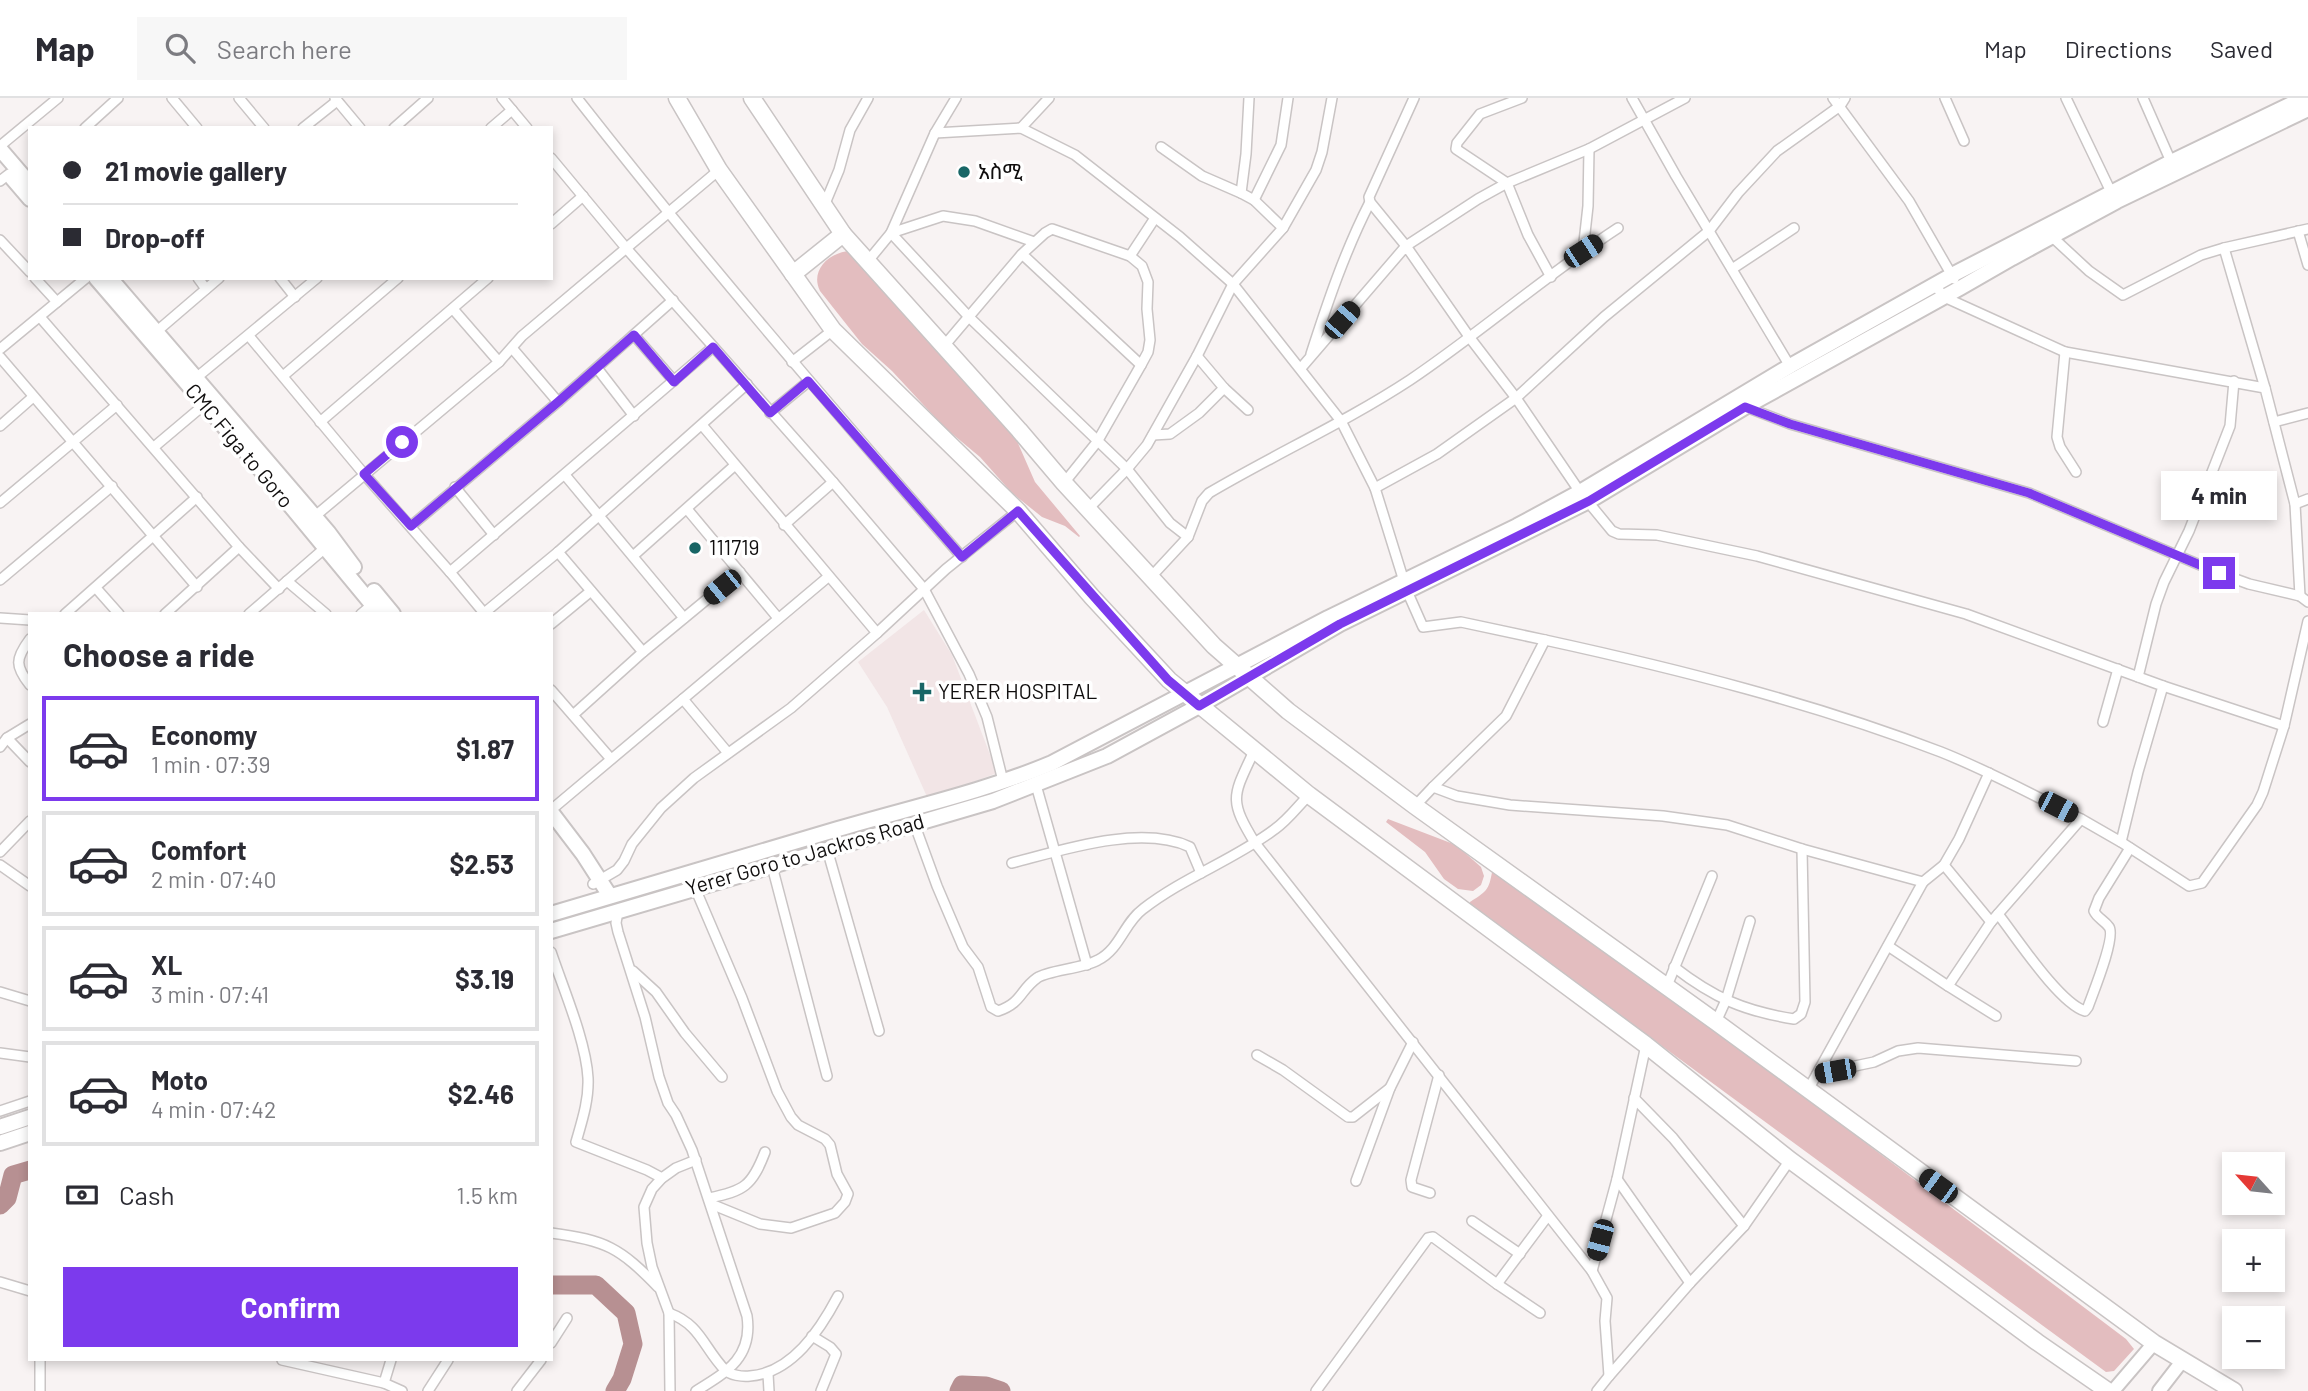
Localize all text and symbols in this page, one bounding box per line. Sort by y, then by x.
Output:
search box [137,17,627,80]
text: Map [35,28,95,68]
icon: search [161,29,199,67]
text: Search here [217,33,352,64]
text: Map [1984,34,2027,63]
text: Directions [2065,34,2172,63]
text: Saved [2210,34,2273,63]
text: 21 movie gallery [105,155,287,186]
place label: አስሚ [978,158,1023,183]
marker: አስሚ [956,164,972,180]
text: Drop-off [105,222,205,253]
car [1560,231,1607,271]
car [1321,297,1364,343]
street label: CMC Figa to Goro [181,378,299,512]
route start [386,426,418,458]
callout: 4 min [2161,472,2277,520]
text: 4 min [2191,481,2247,509]
place label: 111719 [709,534,759,559]
marker: 111719 [687,540,703,556]
route end [2203,557,2235,589]
car [700,566,745,608]
text: Choose a ride [63,635,255,673]
place label: YERER HOSPITAL [938,678,1097,703]
marker: YERER HOSPITAL [912,682,932,702]
icon: car [67,717,130,780]
text: Economy [151,719,257,750]
text: $1.87 [456,733,514,764]
text: 1 min · 07:39 [151,750,270,778]
car [2035,788,2082,826]
street label: Yerer Goro to Jackros Road [683,808,927,900]
icon: car [67,832,130,895]
text: Comfort [151,834,247,865]
text: $2.53 [449,848,514,879]
text: 2 min · 07:40 [151,865,277,893]
icon: car [67,947,130,1010]
text: XL [151,949,182,980]
text: $3.19 [455,963,514,994]
text: 3 min · 07:41 [151,980,269,1008]
car [1813,1057,1858,1085]
icon: car [67,1062,130,1125]
text: Moto [151,1064,208,1095]
text: $2.46 [448,1078,514,1109]
text: 4 min · 07:42 [151,1095,276,1123]
north arrow [2222,1152,2286,1214]
map controls [2222,1152,2285,1369]
car [1915,1165,1962,1207]
icon: cash [63,1176,101,1214]
text: Cash [119,1179,174,1210]
text: 1.5 km [457,1181,518,1209]
car [1585,1217,1616,1263]
button: + [2222,1229,2285,1292]
button: Confirm [63,1267,518,1347]
button: − [2222,1306,2285,1369]

